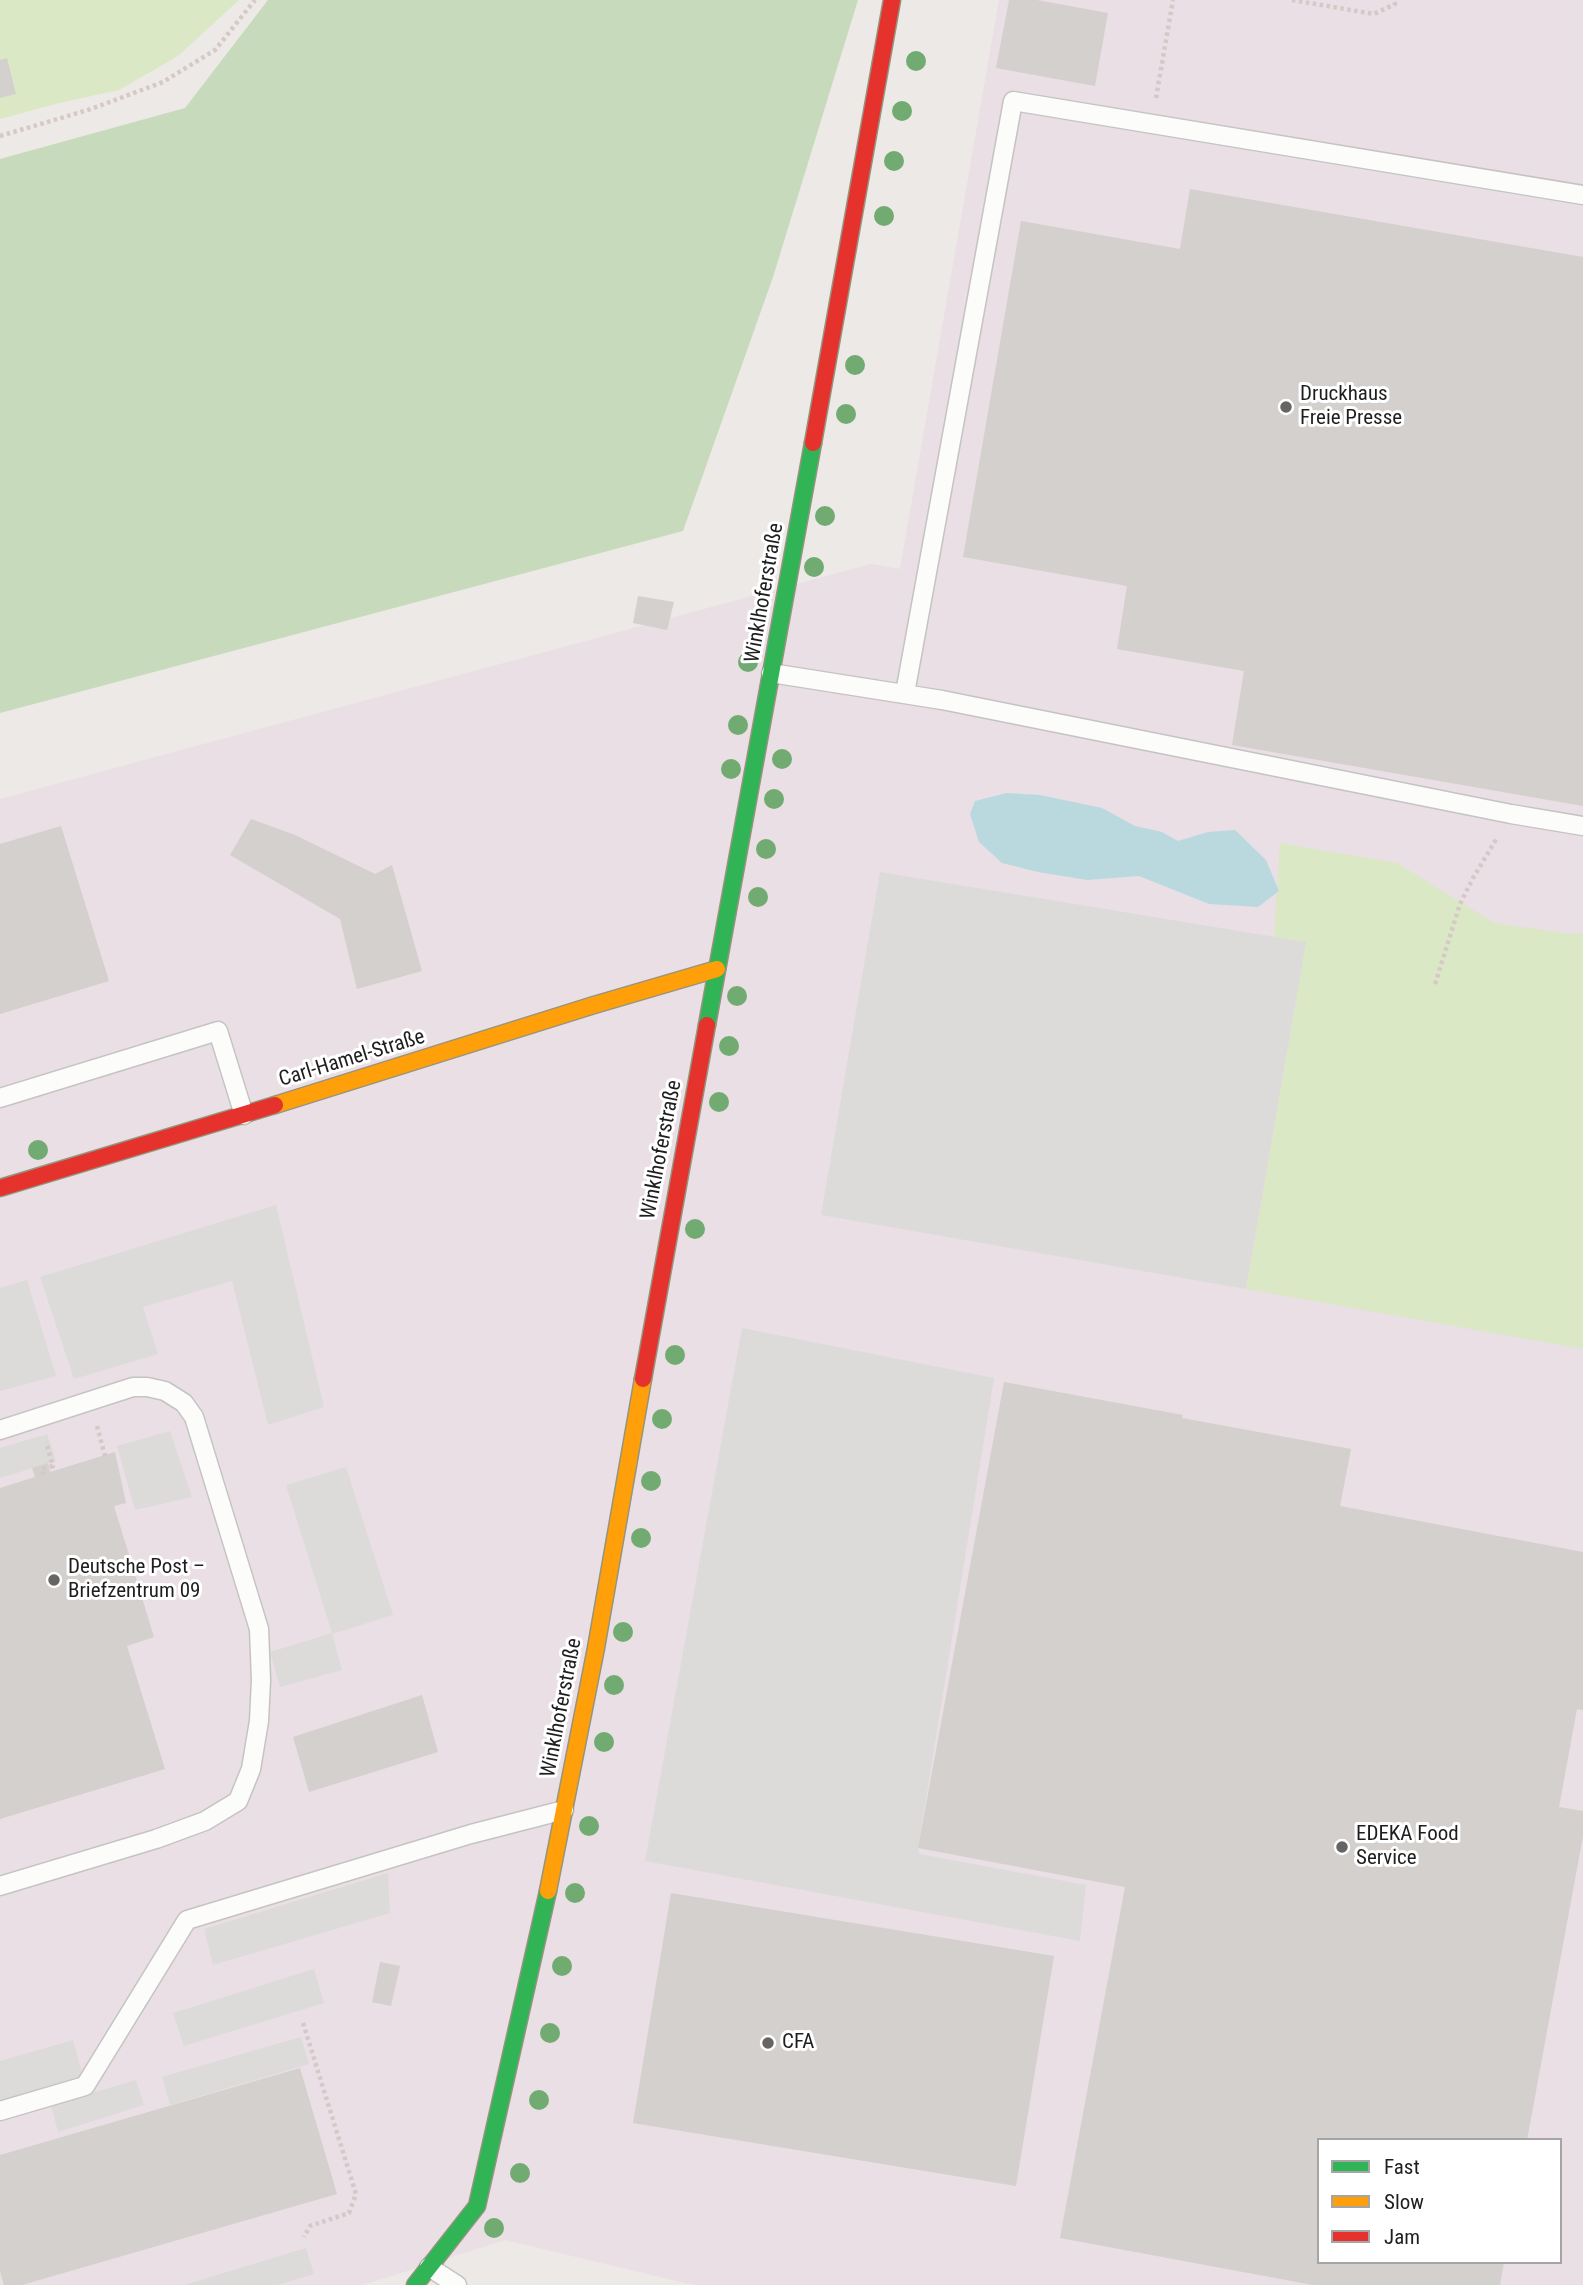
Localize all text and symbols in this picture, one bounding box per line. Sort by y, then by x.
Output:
place label: Druckhaus Freie Presse [1300,382,1402,432]
marker: Druckhaus Freie Presse [1278,399,1294,415]
street label: Winklhoferstraße [740,521,790,665]
street label: Carl-Hamel-Straße [276,1025,428,1093]
street label: Winklhoferstraße [636,1078,688,1222]
place label: Deutsche Post – Briefzentrum 09 [68,1555,205,1605]
marker: Deutsche Post – Briefzentrum 09 [46,1572,62,1588]
street label: Winklhoferstraße [536,1636,588,1780]
place label: EDEKA Food Service [1356,1822,1459,1872]
marker: EDEKA Food Service [1334,1839,1350,1855]
place label: CFA [782,2030,814,2056]
marker: CFA [760,2035,776,2051]
legend [1317,2138,1562,2264]
text: Fast [1384,2155,1420,2179]
text: Slow [1384,2190,1424,2214]
text: Jam [1384,2225,1420,2249]

